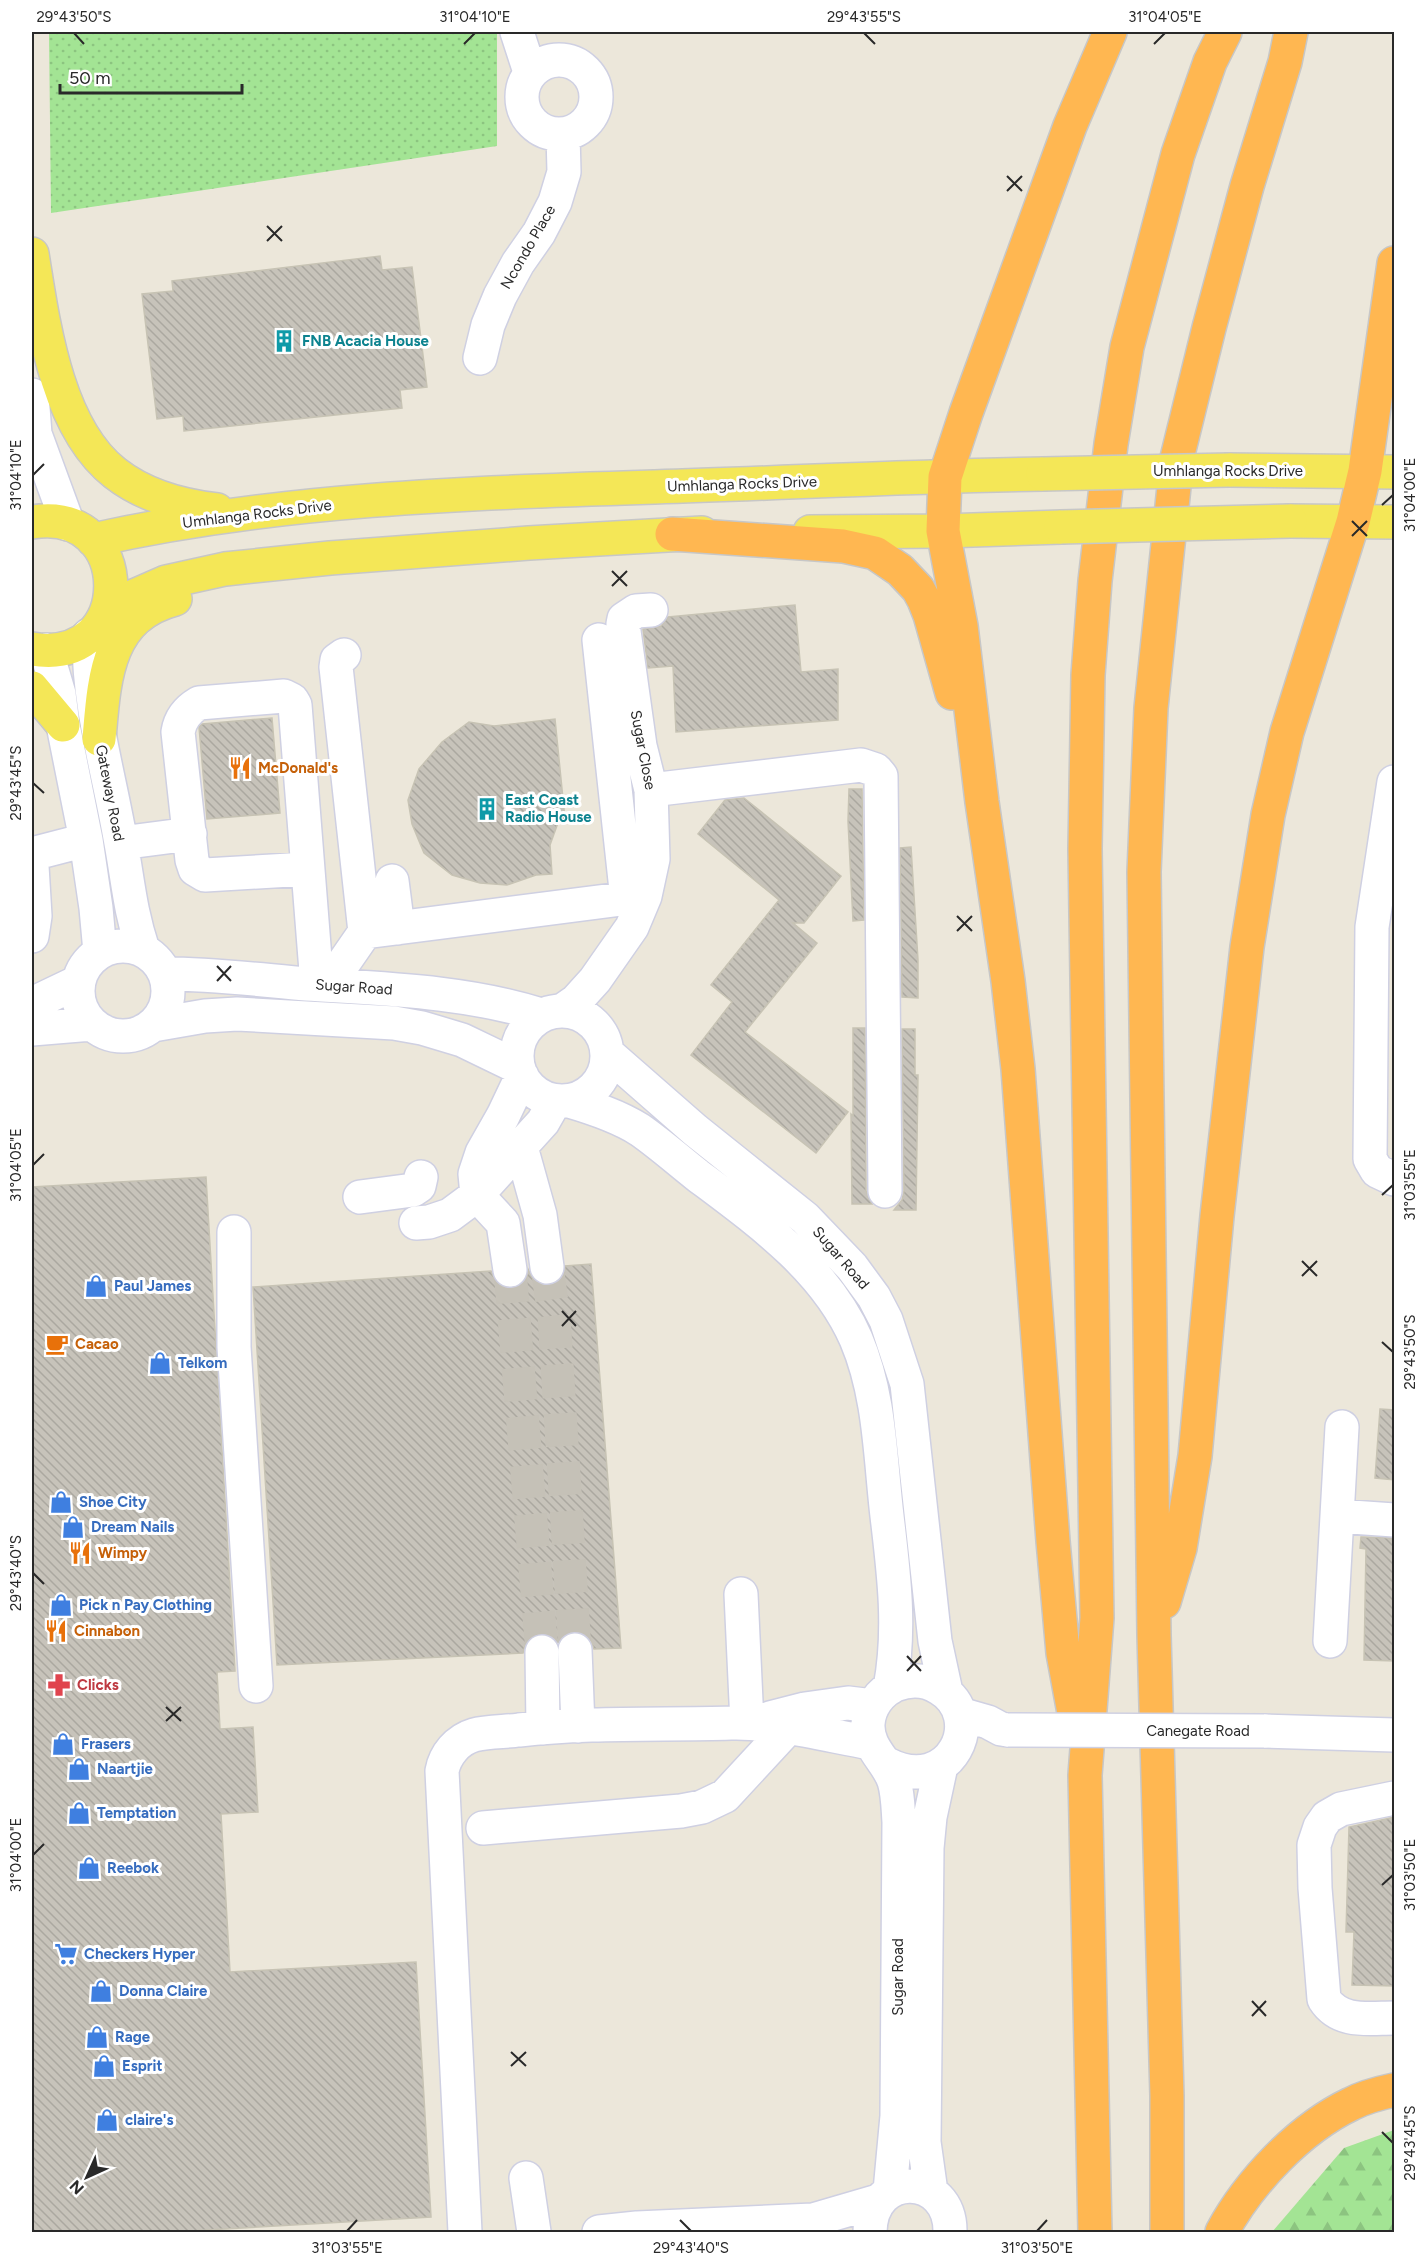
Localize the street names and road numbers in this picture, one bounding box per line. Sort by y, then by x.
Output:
street label: Ncondo Place [497,202,559,292]
street label: Umhlanga Rocks Drive [1153,462,1303,480]
street label: Umhlanga Rocks Drive [667,472,817,496]
street label: Umhlanga Rocks Drive [181,496,333,532]
street label: Sugar Close [626,709,660,791]
street label: Gateway Road [92,743,128,843]
street label: Sugar Road [315,975,393,999]
street label: Sugar Road [809,1223,873,1293]
street label: Canegate Road [1146,1722,1250,1740]
street label: Sugar Road [889,1938,907,2016]

